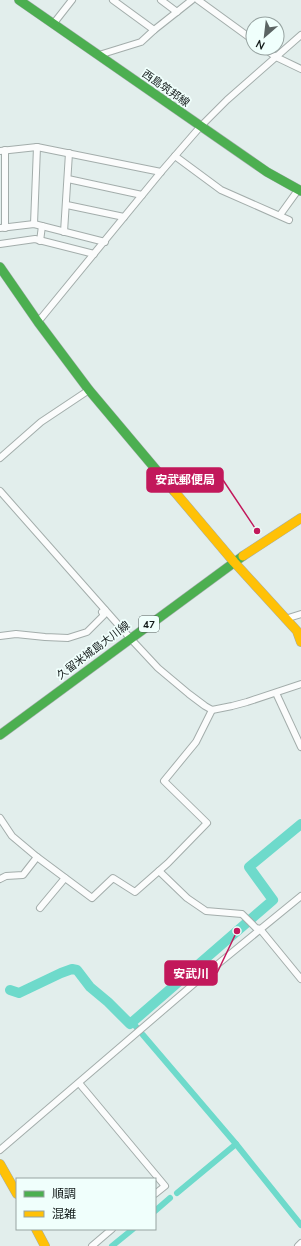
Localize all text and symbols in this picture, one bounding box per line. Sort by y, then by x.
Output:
north arrow [245,16,285,56]
text: N [253,36,268,53]
street label: 西島筑邦線 [139,66,193,110]
callout: 安武郵便局 [147,468,223,492]
text: 安武郵便局 [155,472,215,488]
road number: 47 [139,616,159,632]
street label: 久留米城島大川線 [54,618,133,683]
callout: 安武川 [165,961,217,985]
text: 安武川 [173,966,209,982]
legend [16,1178,156,1230]
text: 順調 [52,1186,76,1202]
text: 混雑 [52,1206,76,1222]

